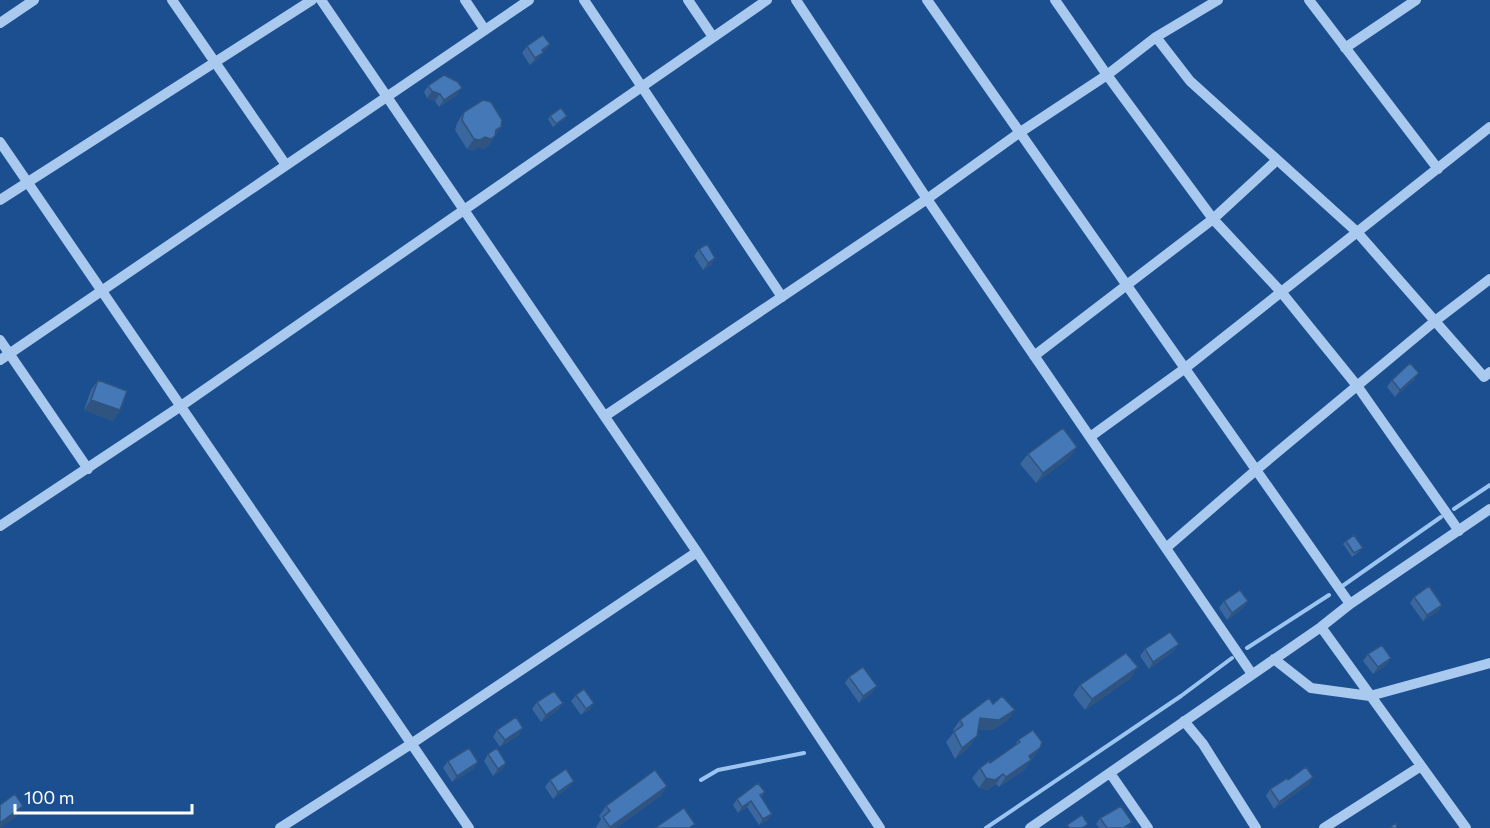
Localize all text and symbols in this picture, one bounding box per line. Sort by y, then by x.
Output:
scale bar [15,777,192,815]
text: 100 m [24,786,74,808]

